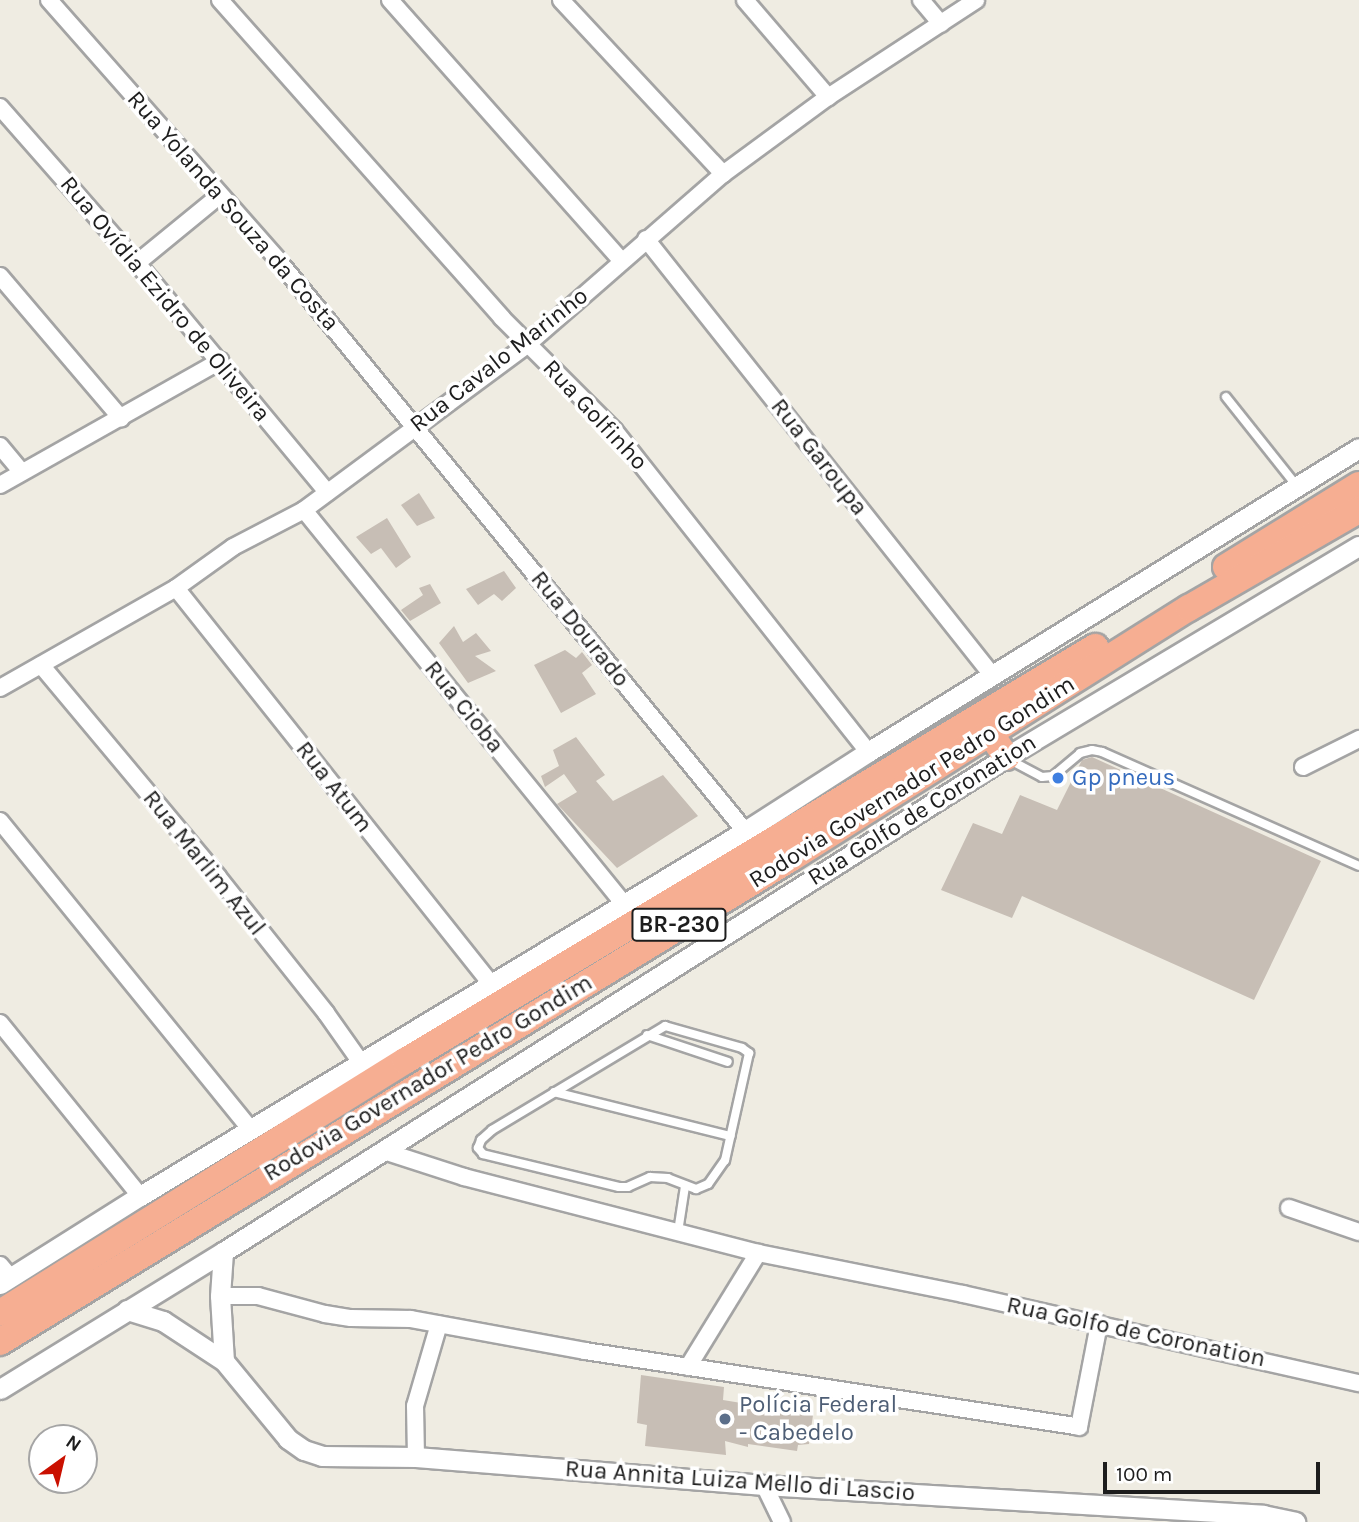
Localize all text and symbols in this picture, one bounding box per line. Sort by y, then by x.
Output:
street label: Rua Yolanda Souza da Costa [121,85,345,337]
street label: Rua Ovídia Ezidro de Oliveira [54,170,276,428]
street label: Rua Cavalo Marinho [404,281,594,439]
street label: Rua Golfinho [536,354,654,476]
street label: Rua Garoupa [764,393,874,521]
street label: Rua Dourado [524,565,636,693]
street label: Rua Cioba [418,655,510,759]
street label: Rodovia Governador Pedro Gondim [744,669,1080,895]
street label: Rua Golfo de Coronation [803,728,1041,892]
street label: Rua Atum [289,736,379,838]
place label: Gp pneus [1072,764,1175,792]
marker: Gp pneus [1050,770,1066,786]
street label: Rua Marlim Azul [137,784,271,942]
road number: BR-230 [630,906,728,944]
street label: Rodovia Governador Pedro Gondim [258,968,598,1188]
street label: Rua Golfo de Coronation [1004,1290,1268,1374]
place label: Polícia Federal - Cabedelo [739,1391,897,1447]
marker: Polícia Federal - Cabedelo [717,1411,733,1427]
north arrow [28,1424,98,1494]
text: N [62,1430,85,1456]
scale bar [1107,1448,1324,1492]
street label: Rua Annita Luiza Mello di Lascio [564,1454,916,1508]
text: 100 m [1116,1462,1173,1486]

